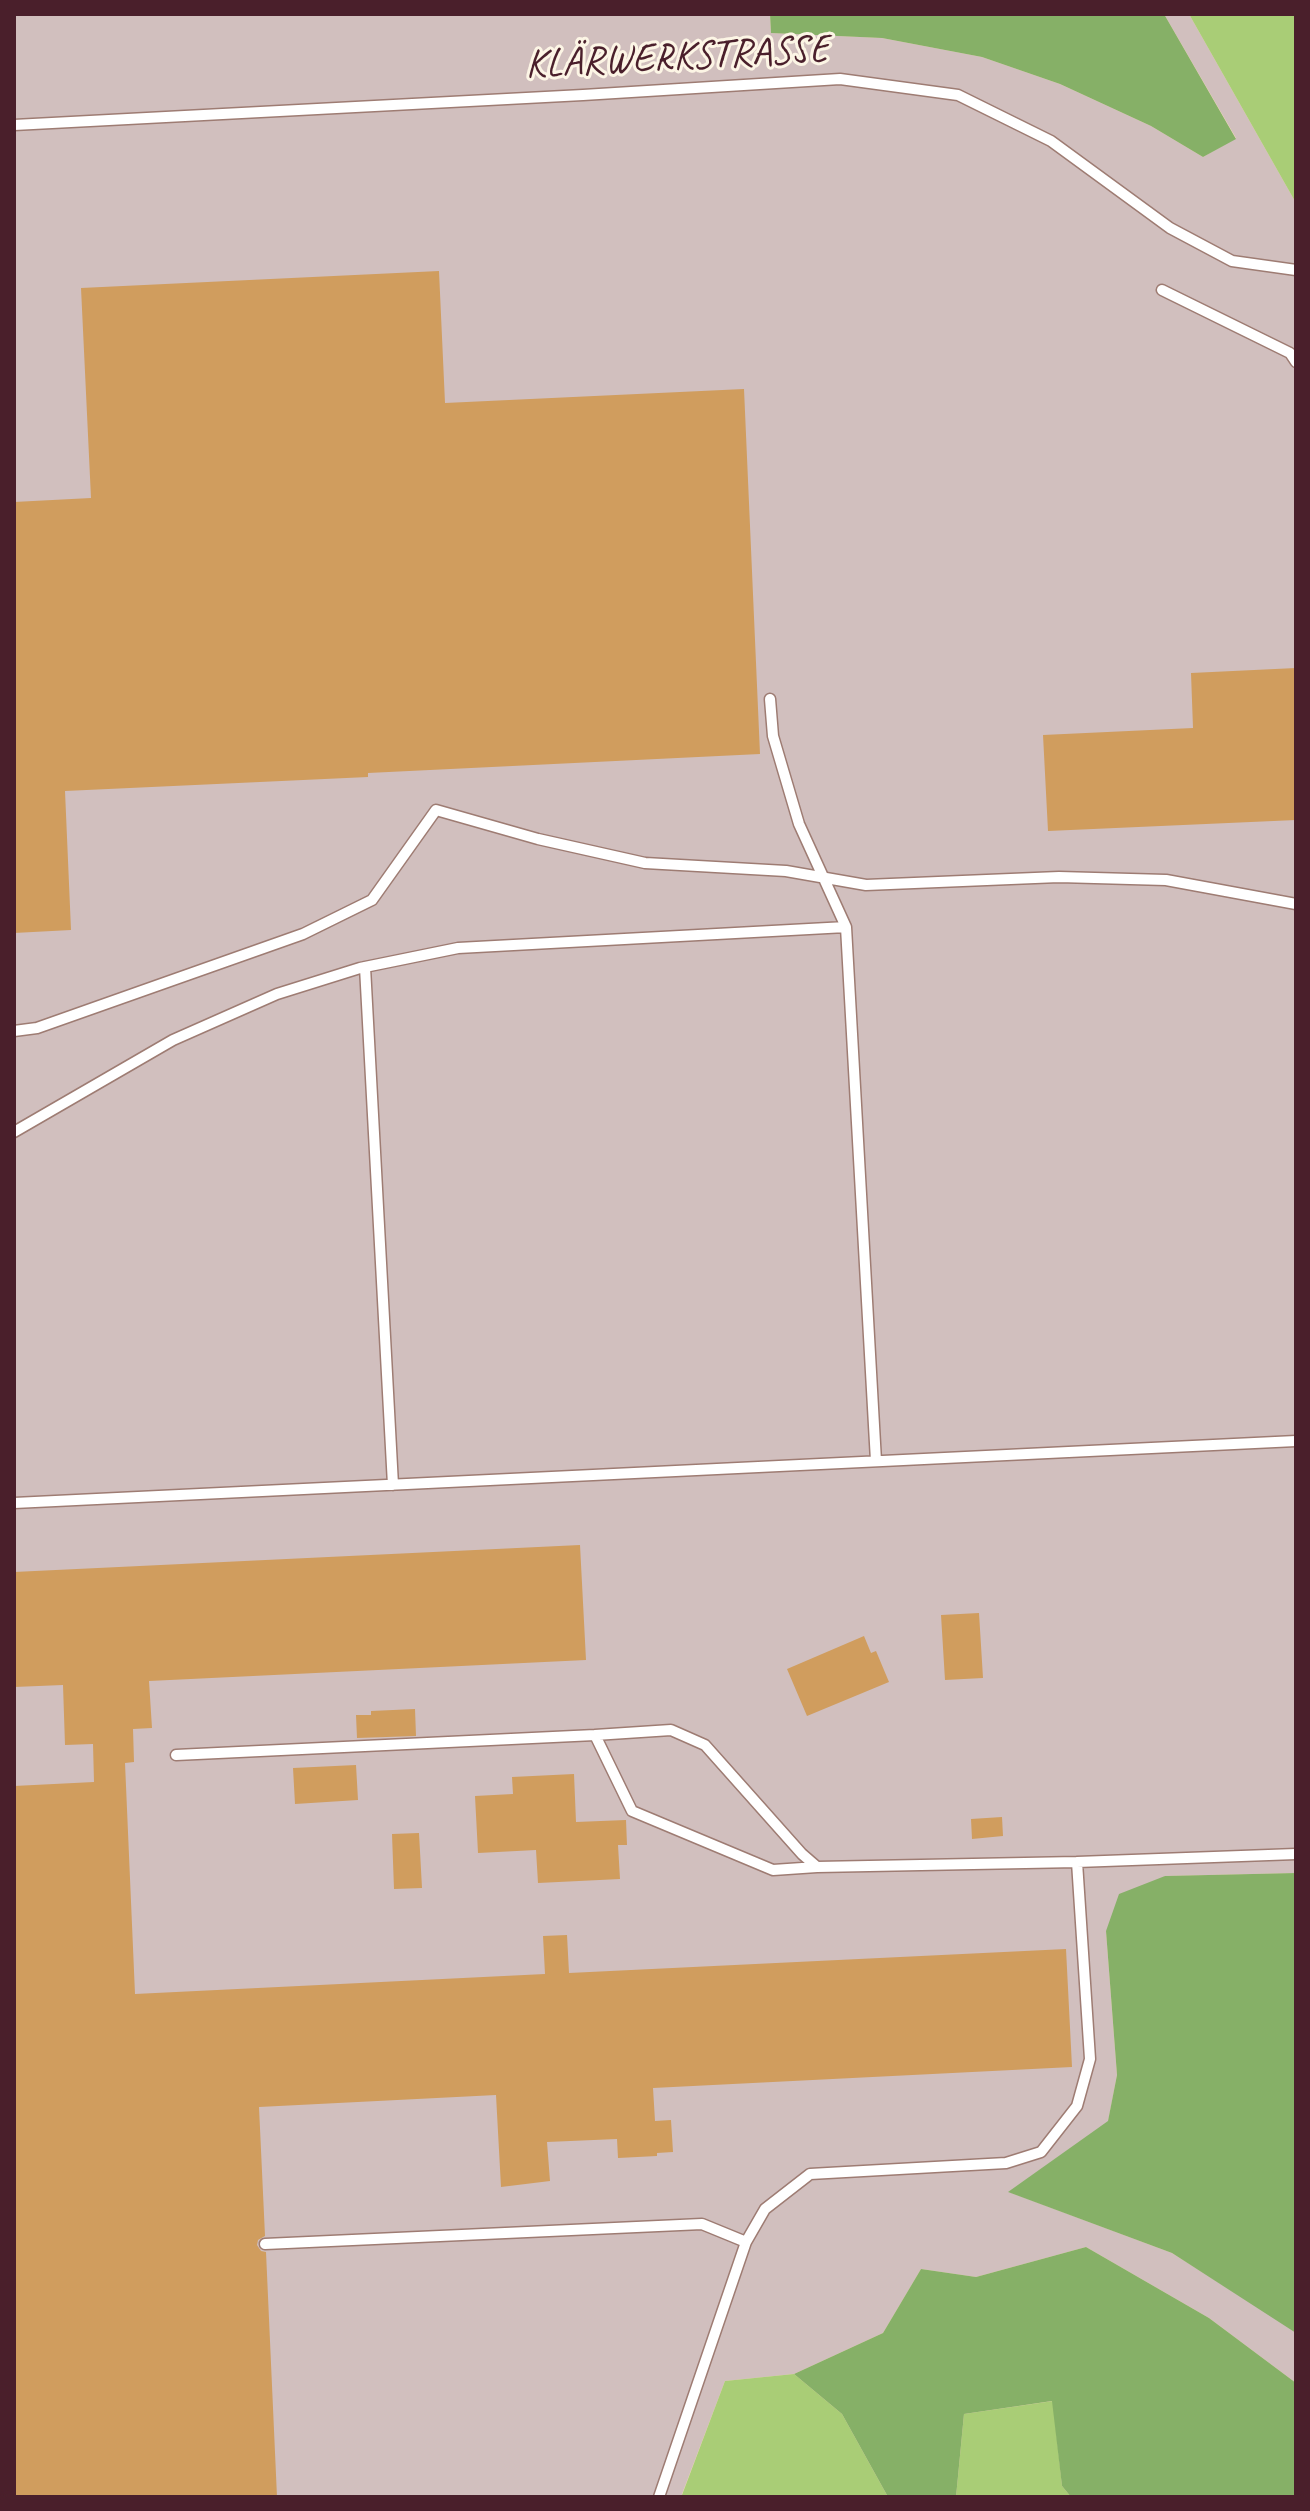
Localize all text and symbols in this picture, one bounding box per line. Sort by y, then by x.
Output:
street label: KLÄRWERKSTRASSE [524,26,830,90]

